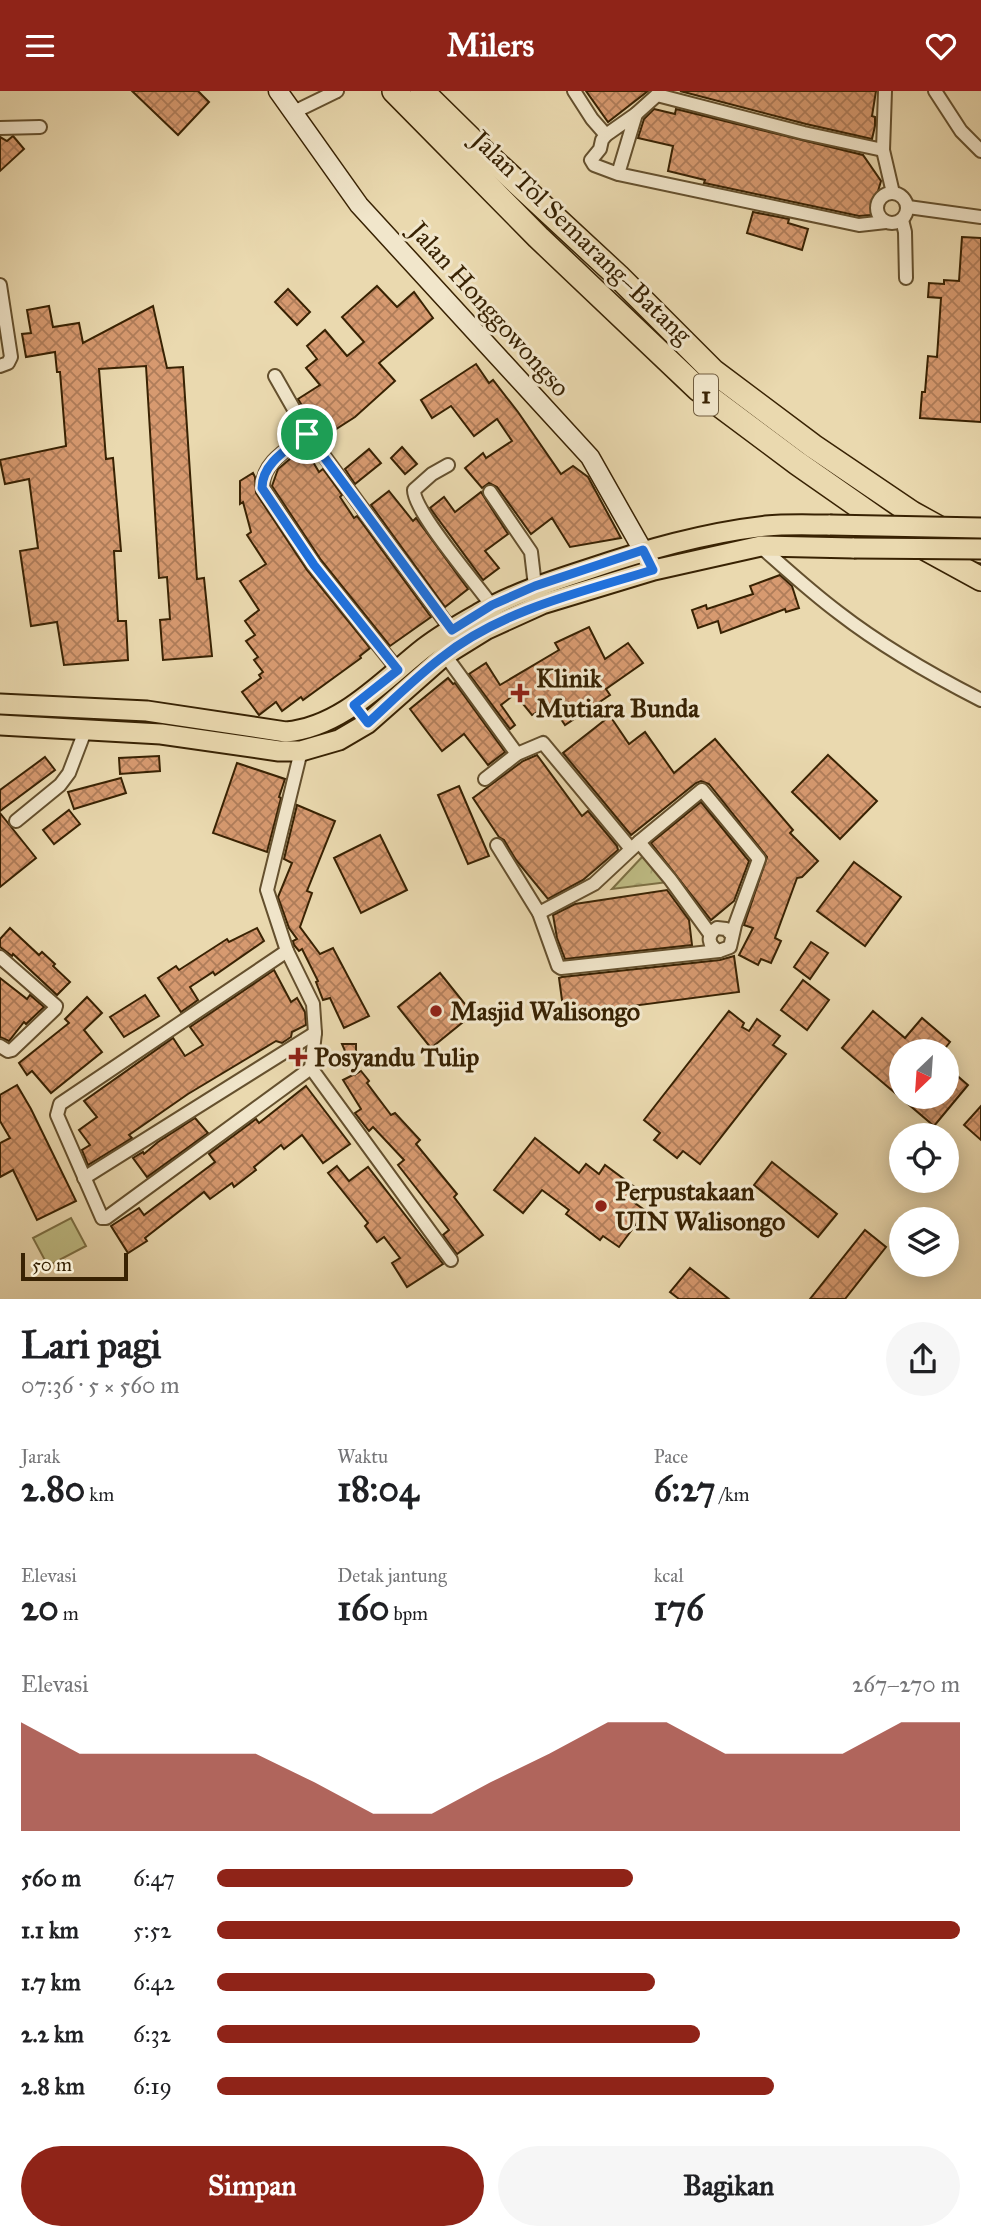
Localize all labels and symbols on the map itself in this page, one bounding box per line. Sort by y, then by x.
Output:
street label: Jalan Tol Semarang–Batang [463,121,699,351]
street label: Jalan Honggowongso [401,213,577,403]
road number: 1 [694,375,718,415]
pin [277,404,337,464]
place label: Klinik Mutiara Bunda [536,662,700,724]
marker: Klinik Mutiara Bunda [510,683,530,703]
place label: Masjid Walisongo [450,995,640,1028]
marker: Masjid Walisongo [428,1003,444,1019]
north arrow [889,1039,959,1109]
place label: Posyandu Tulip [314,1041,479,1073]
marker: Posyandu Tulip [288,1047,308,1067]
place label: Perpustakaan UIN Walisongo [615,1175,785,1238]
marker: Perpustakaan UIN Walisongo [593,1198,609,1214]
scale bar [21,1249,128,1281]

